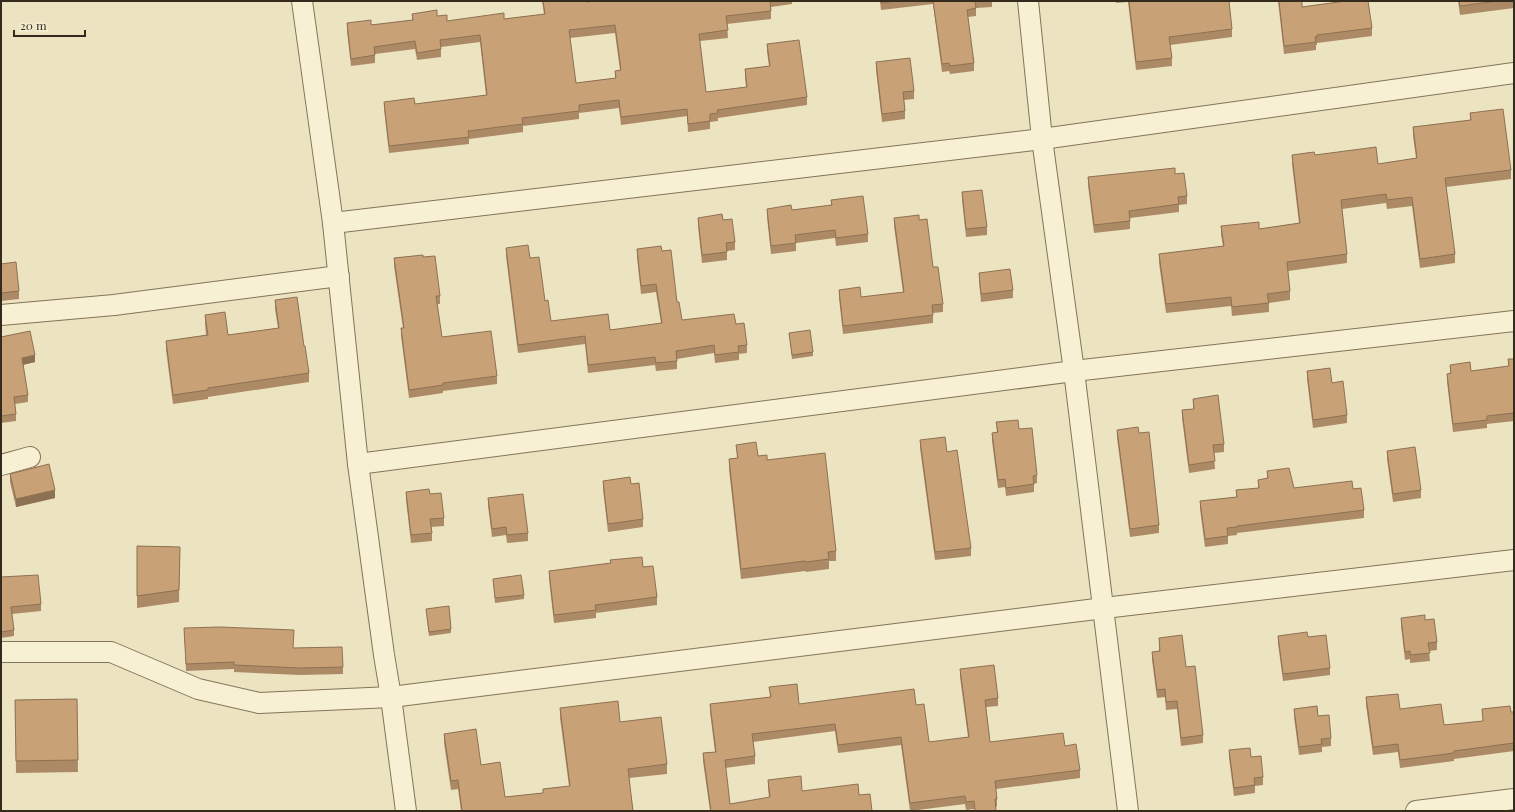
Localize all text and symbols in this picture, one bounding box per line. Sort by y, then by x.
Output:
scale bar [14,12,85,38]
text: 20 m [20,17,47,33]

